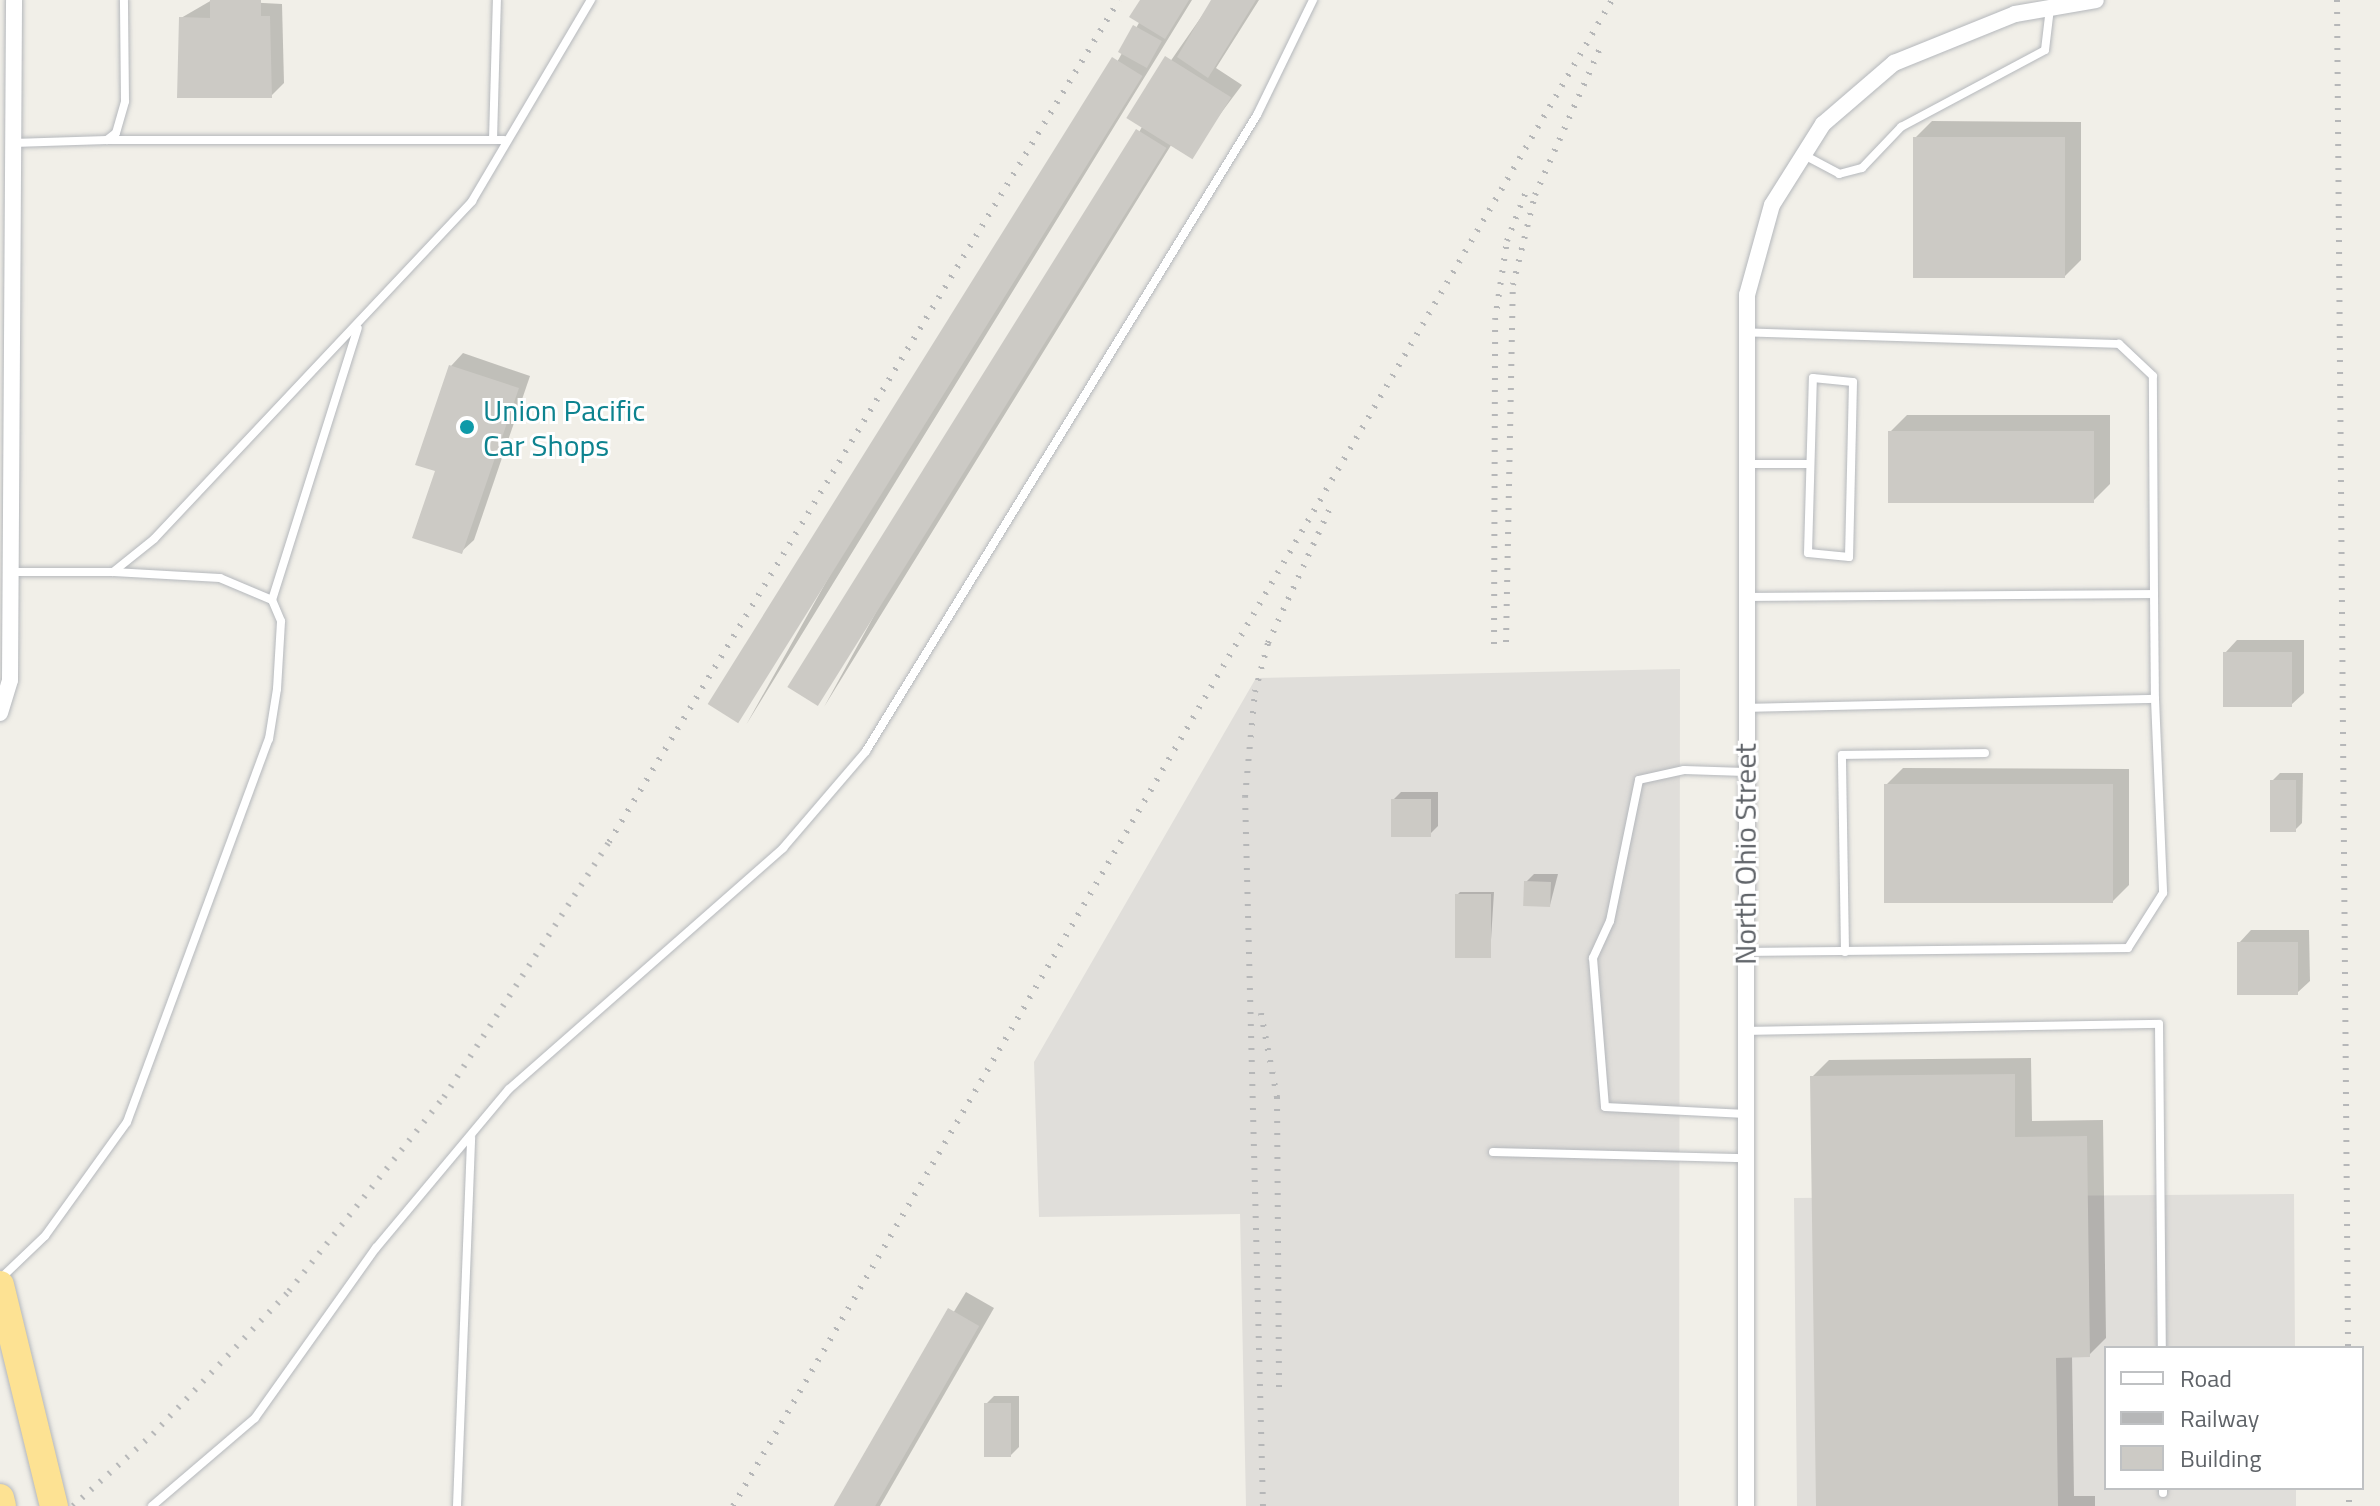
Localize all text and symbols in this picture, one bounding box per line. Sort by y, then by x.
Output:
place label: Union Pacific Car Shops [483,392,645,462]
marker: Union Pacific Car Shops [458,418,476,436]
street label: North Ohio Street [1727,743,1763,965]
legend [2104,1346,2364,1490]
text: Road [2180,1360,2232,1396]
text: Railway [2180,1400,2259,1436]
text: Building [2180,1440,2262,1476]

